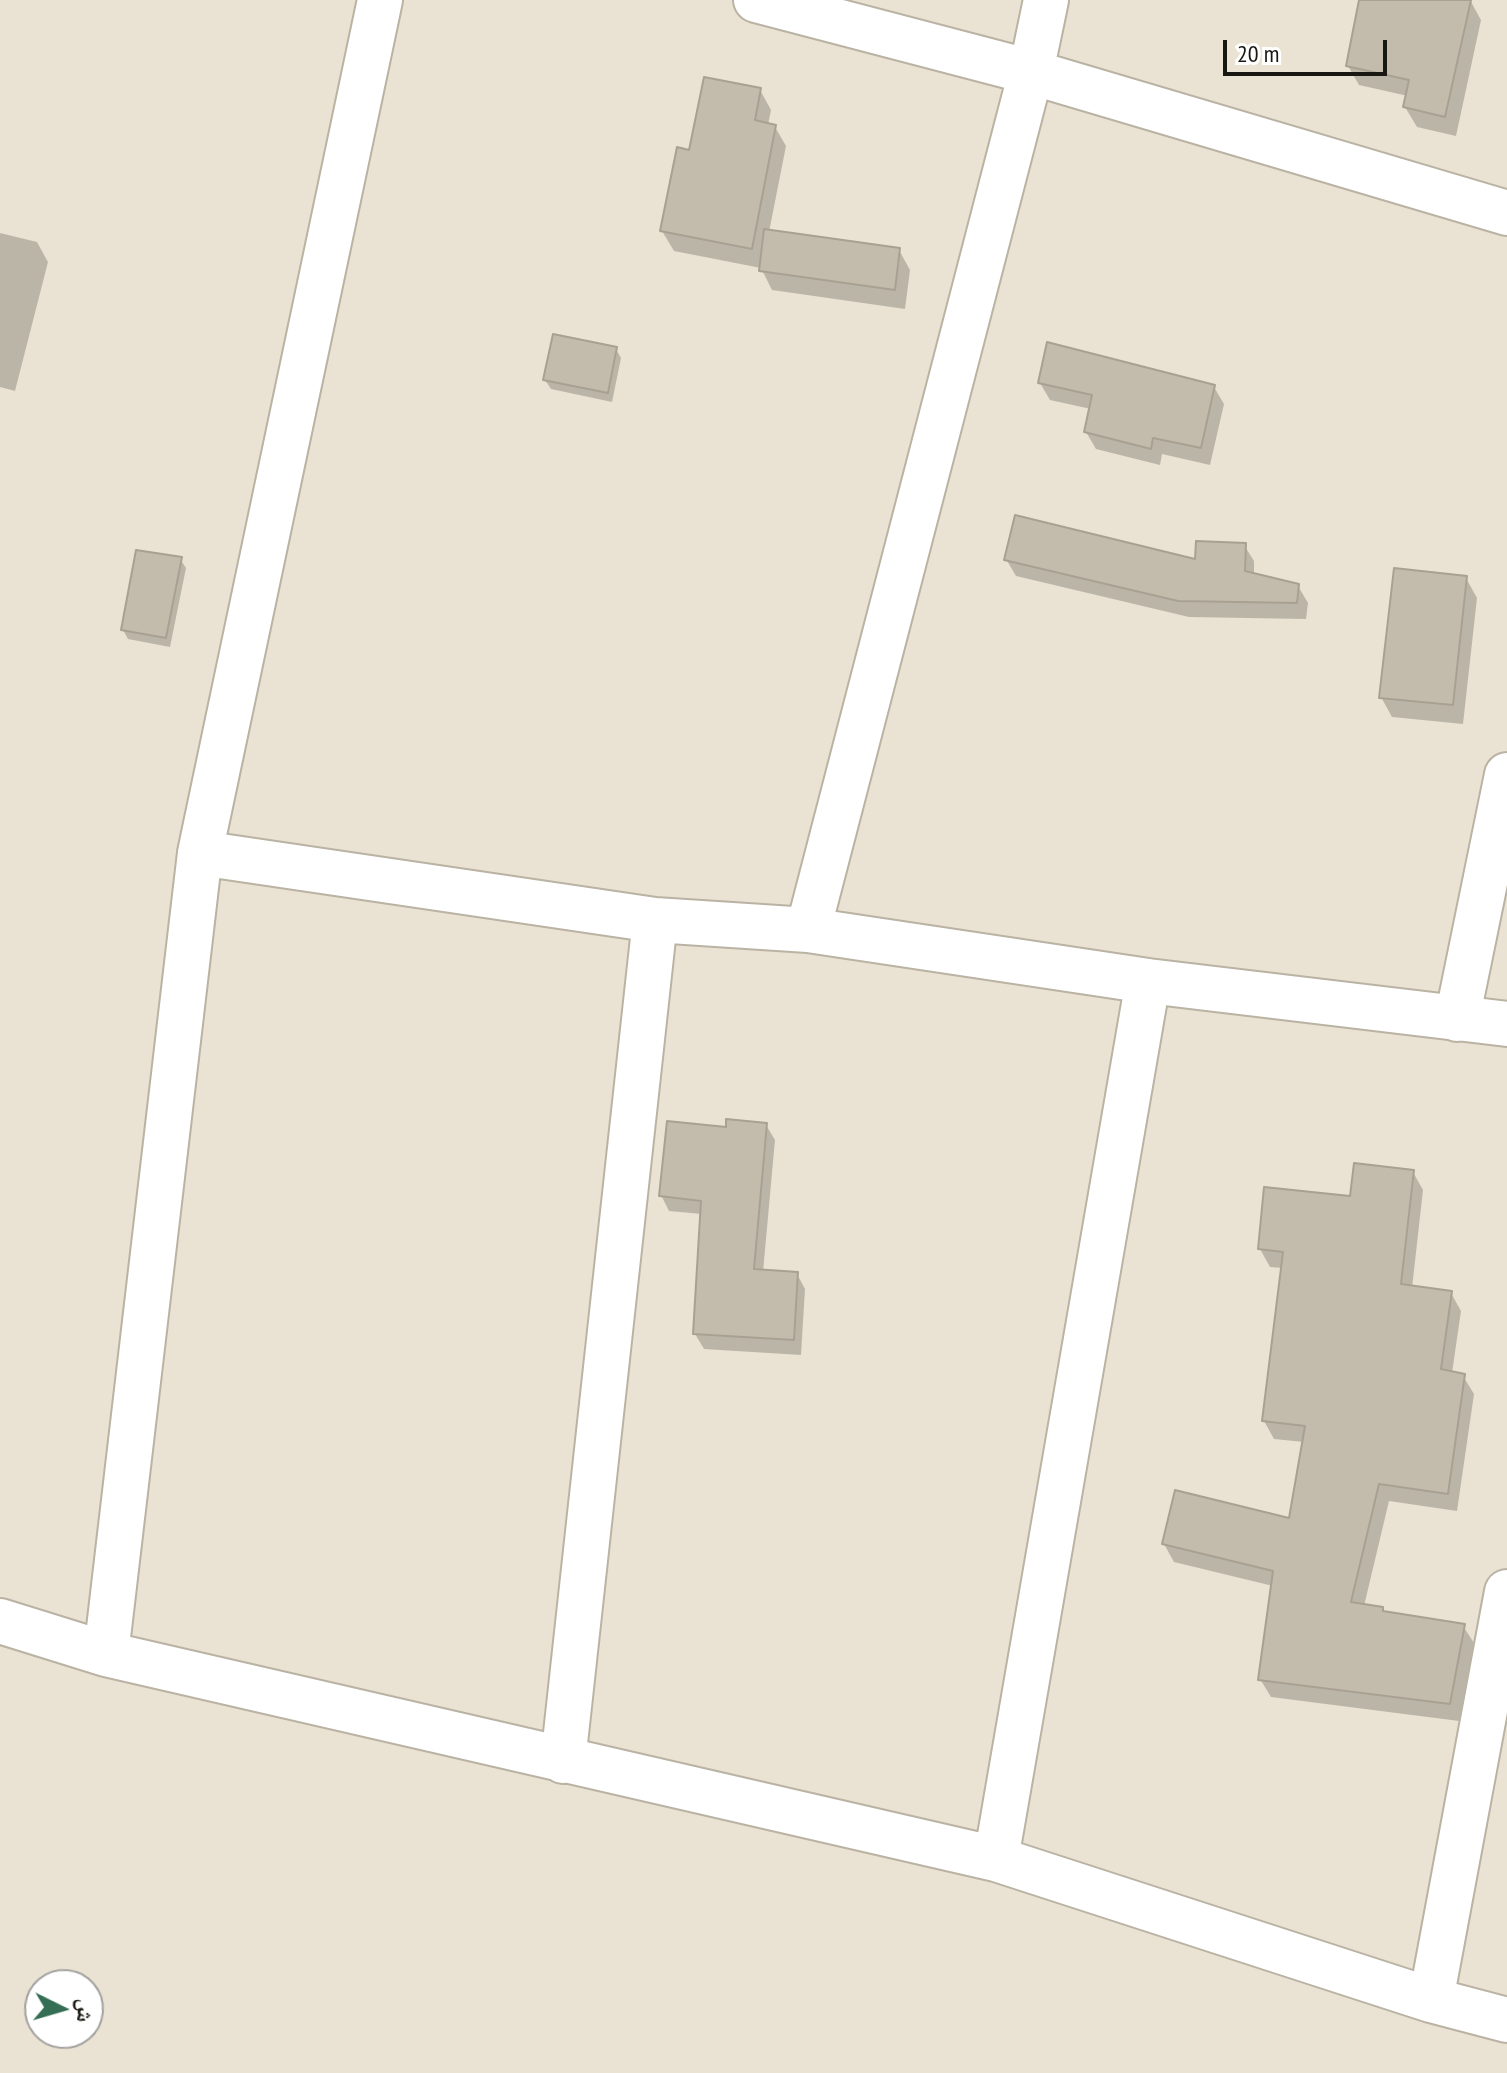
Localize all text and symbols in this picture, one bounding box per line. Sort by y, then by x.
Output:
scale bar [1227,24,1391,74]
text: 20 m [1237,38,1279,69]
north arrow [24,1969,104,2049]
text: ش [71,1998,101,2024]

